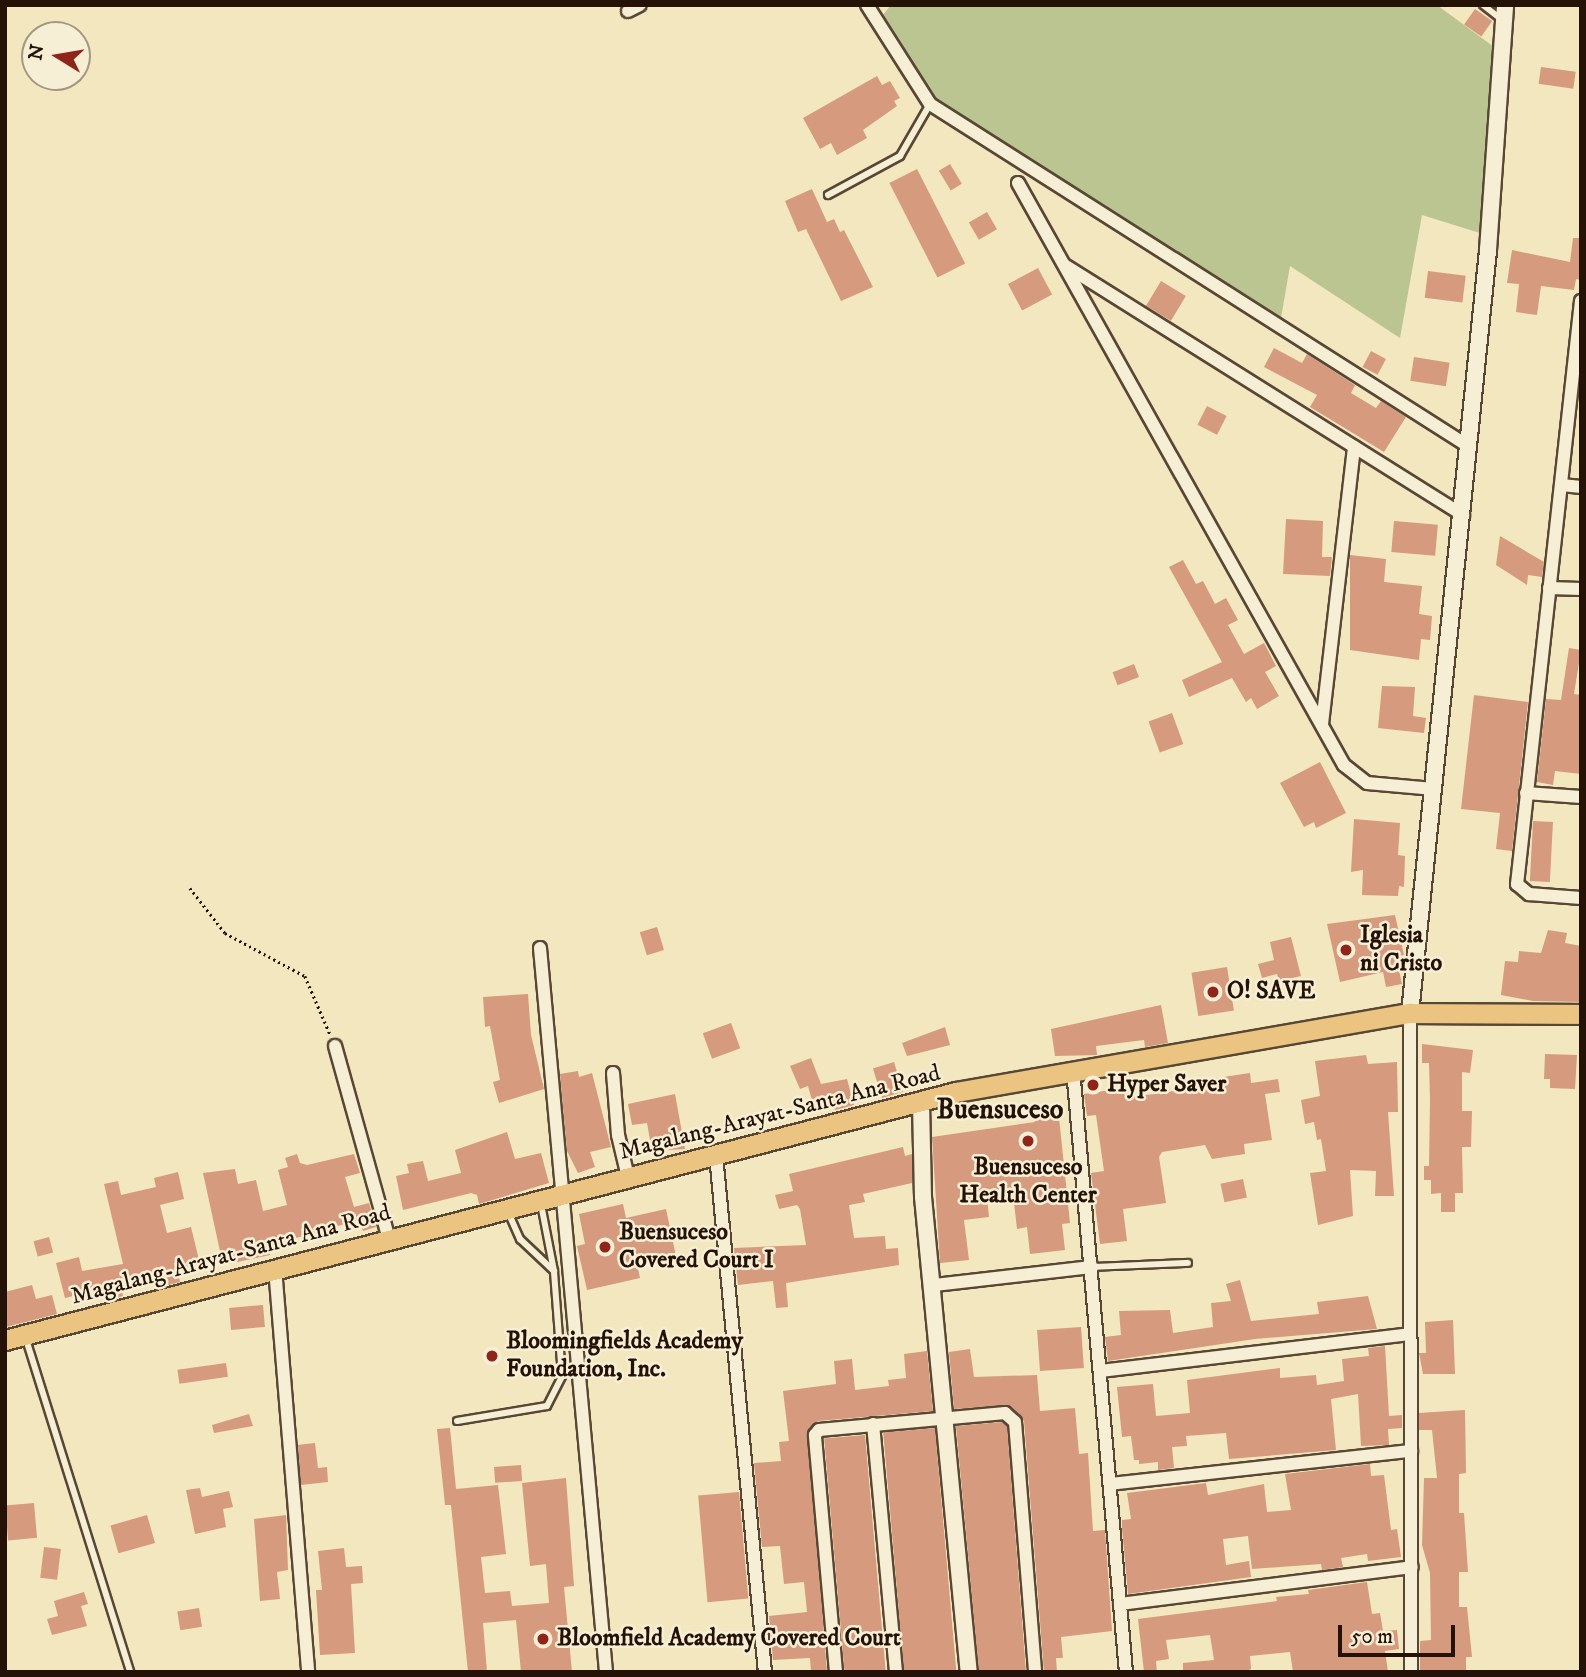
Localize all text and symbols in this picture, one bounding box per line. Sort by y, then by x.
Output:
north arrow [21,21,91,91]
text: N [24,42,50,62]
place label: Iglesia ni Cristo [1360,922,1442,978]
marker: Iglesia ni Cristo [1338,942,1354,958]
place label: O! SAVE [1227,978,1315,1006]
marker: O! SAVE [1205,984,1221,1000]
street label: Magalang-Arayat-Santa Ana Road [617,1059,943,1167]
place label: Hyper Saver [1107,1071,1226,1099]
marker: Hyper Saver [1085,1077,1101,1093]
district label: Buensuceso [937,1093,1063,1127]
marker: Buensuceso Health Center [1018,1131,1038,1151]
place label: Buensuceso Health Center [959,1154,1097,1210]
street label: Magalang-Arayat-Santa Ana Road [68,1198,394,1312]
place label: Buensuceso Covered Court I [619,1219,774,1275]
marker: Buensuceso Covered Court I [597,1239,613,1255]
place label: Bloomingfields Academy Foundation, Inc. [506,1328,743,1384]
marker: Bloomingfields Academy Foundation, Inc. [484,1348,500,1364]
scale bar [1341,1610,1458,1654]
text: 50 m [1351,1624,1393,1650]
place label: Bloomfield Academy Covered Court [557,1625,900,1653]
marker: Bloomfield Academy Covered Court [535,1631,551,1647]

